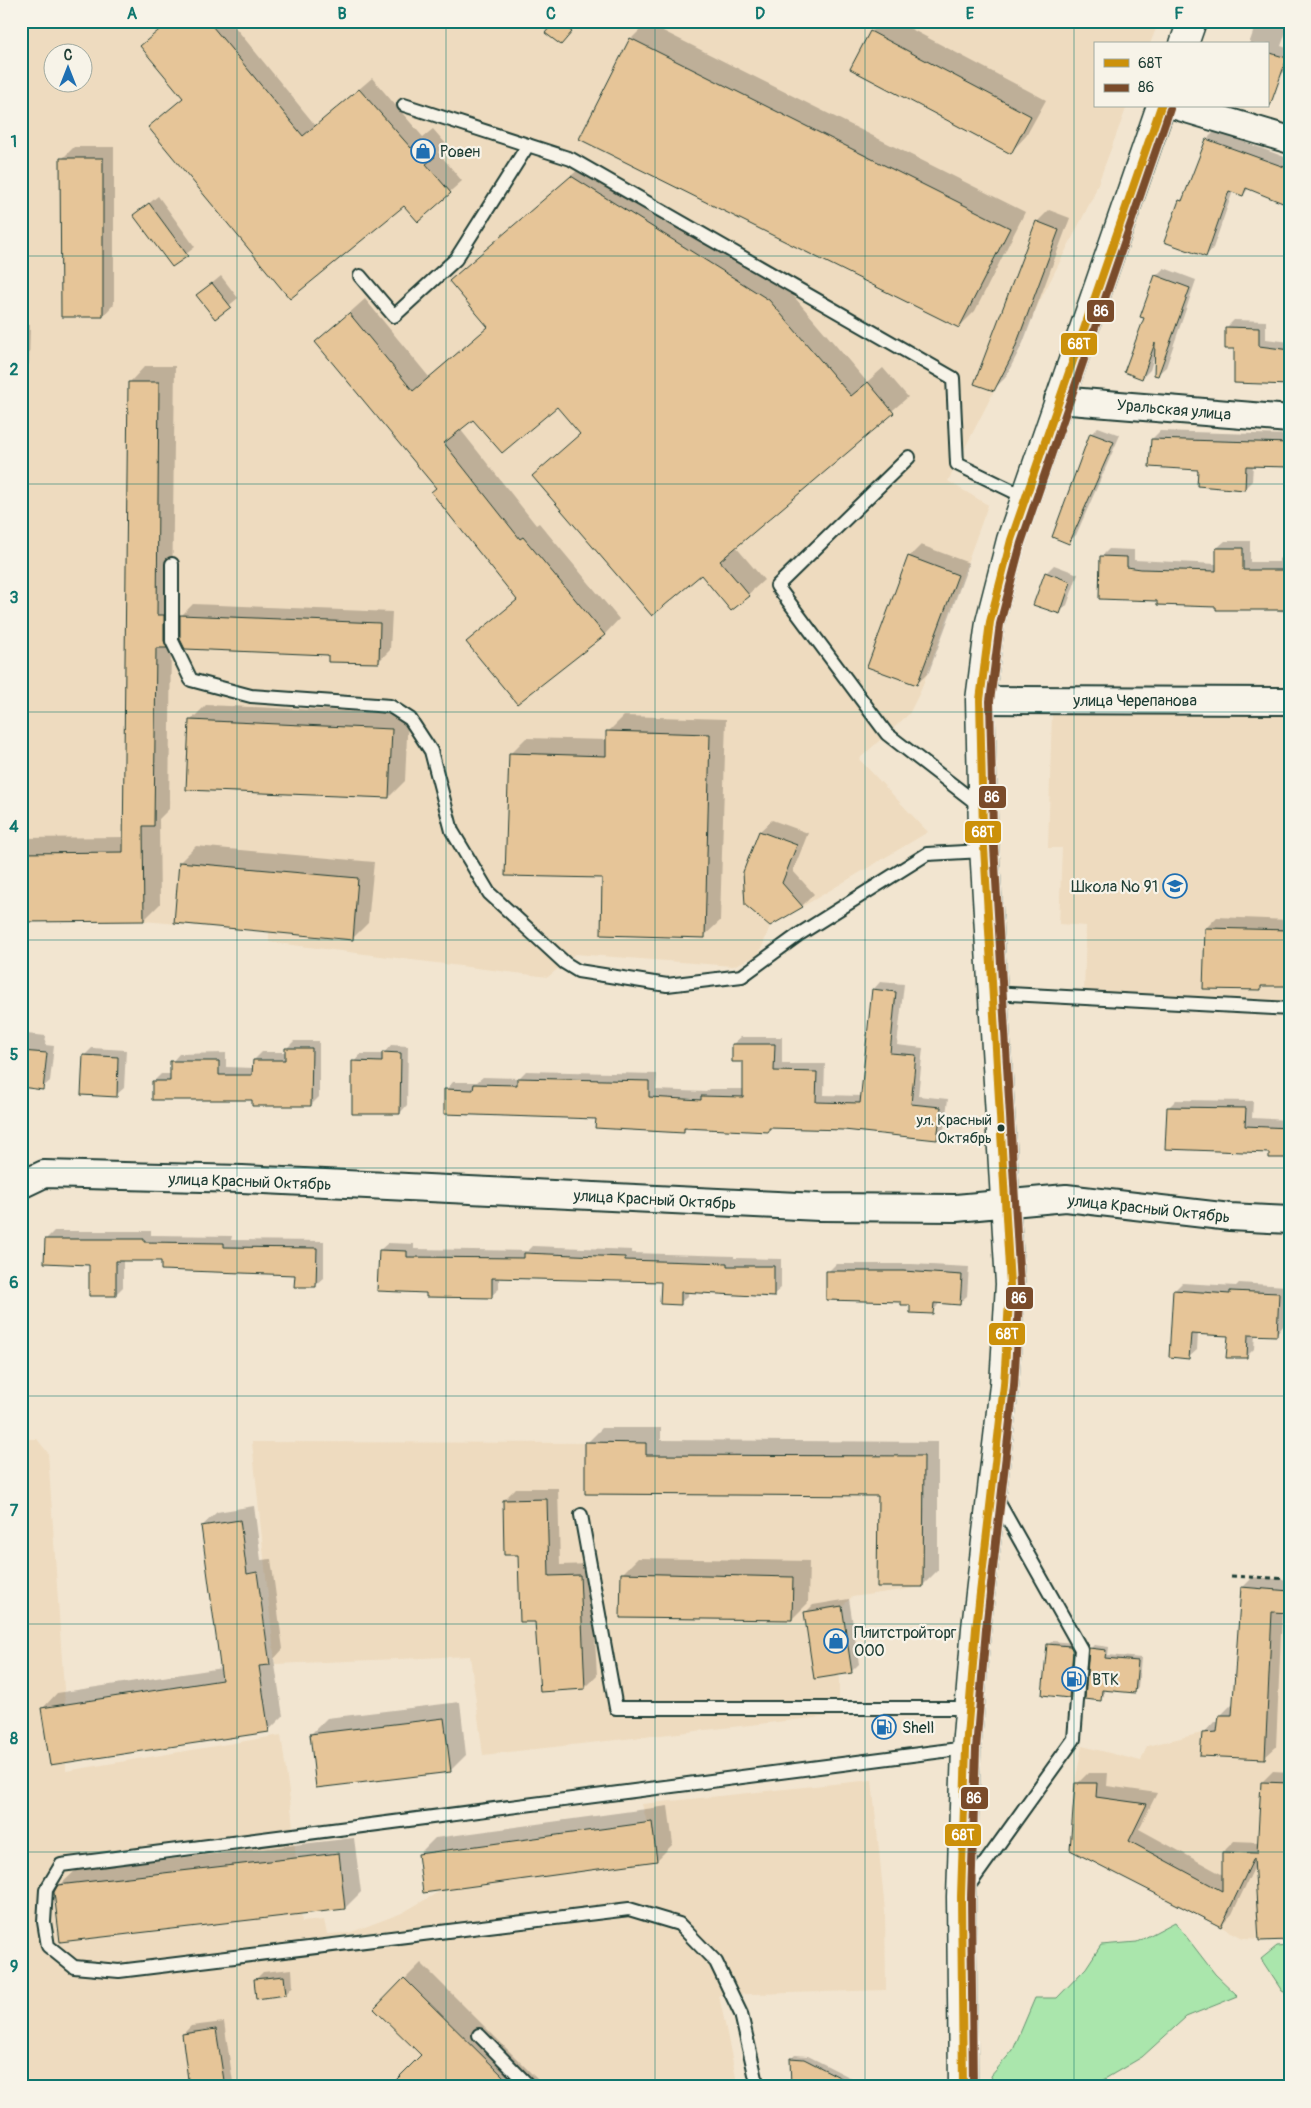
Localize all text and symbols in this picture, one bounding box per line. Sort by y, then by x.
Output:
text: A [127,4,138,24]
text: B [337,4,347,24]
text: C [546,4,556,24]
text: D [755,4,765,24]
text: E [966,4,975,24]
text: F [1174,4,1184,24]
north arrow [42,42,92,92]
legend [1094,42,1268,108]
text: С [64,47,73,64]
text: 68Т [1138,54,1163,73]
text: 86 [1138,78,1154,97]
text: 1 [11,132,17,152]
shop icon: Ровен [410,138,436,164]
place label: Ровен [440,142,480,162]
line badge: 86 [1086,299,1115,323]
text: 86 [1093,303,1109,320]
line badge: 68Т [1060,332,1098,356]
text: 68Т [1068,336,1091,353]
text: 2 [10,360,19,380]
street label: Уральская улица [1116,395,1232,425]
text: 3 [10,588,19,608]
street label: улица Черепанова [1072,691,1197,711]
line badge: 86 [978,785,1007,809]
text: 86 [984,789,1000,806]
text: 4 [9,817,19,837]
line badge: 68Т [964,820,1002,844]
text: 68Т [972,824,995,841]
school or university icon: Школа № 91 [1162,873,1188,899]
place label: Школа № 91 [1071,877,1158,897]
text: 5 [10,1045,19,1065]
place label: ул. Красный Октябрь [916,1111,992,1148]
marker: ул. Красный Октябрь [996,1123,1006,1133]
street label: улица Красный Октябрь [167,1169,332,1195]
street label: улица Красный Октябрь [572,1186,737,1214]
street label: улица Красный Октябрь [1066,1190,1231,1227]
text: 6 [9,1273,19,1293]
line badge: 86 [1005,1286,1034,1310]
text: 86 [1011,1290,1027,1307]
line badge: 68Т [988,1322,1026,1346]
text: 68Т [996,1326,1019,1343]
text: 7 [10,1501,19,1521]
place label: Плитстройторг ООО [854,1623,957,1661]
shop icon: Плитстройторг ООО [823,1628,849,1654]
fuel station icon: ВТК [1061,1666,1087,1692]
place label: ВТК [1092,1670,1119,1690]
fuel station icon: Shell [871,1714,897,1740]
place label: Shell [902,1718,934,1738]
text: 8 [10,1729,18,1749]
line badge: 86 [960,1786,989,1810]
text: 86 [966,1790,982,1807]
line badge: 68Т [944,1823,982,1847]
text: 68Т [952,1827,975,1844]
text: 9 [10,1957,18,1977]

